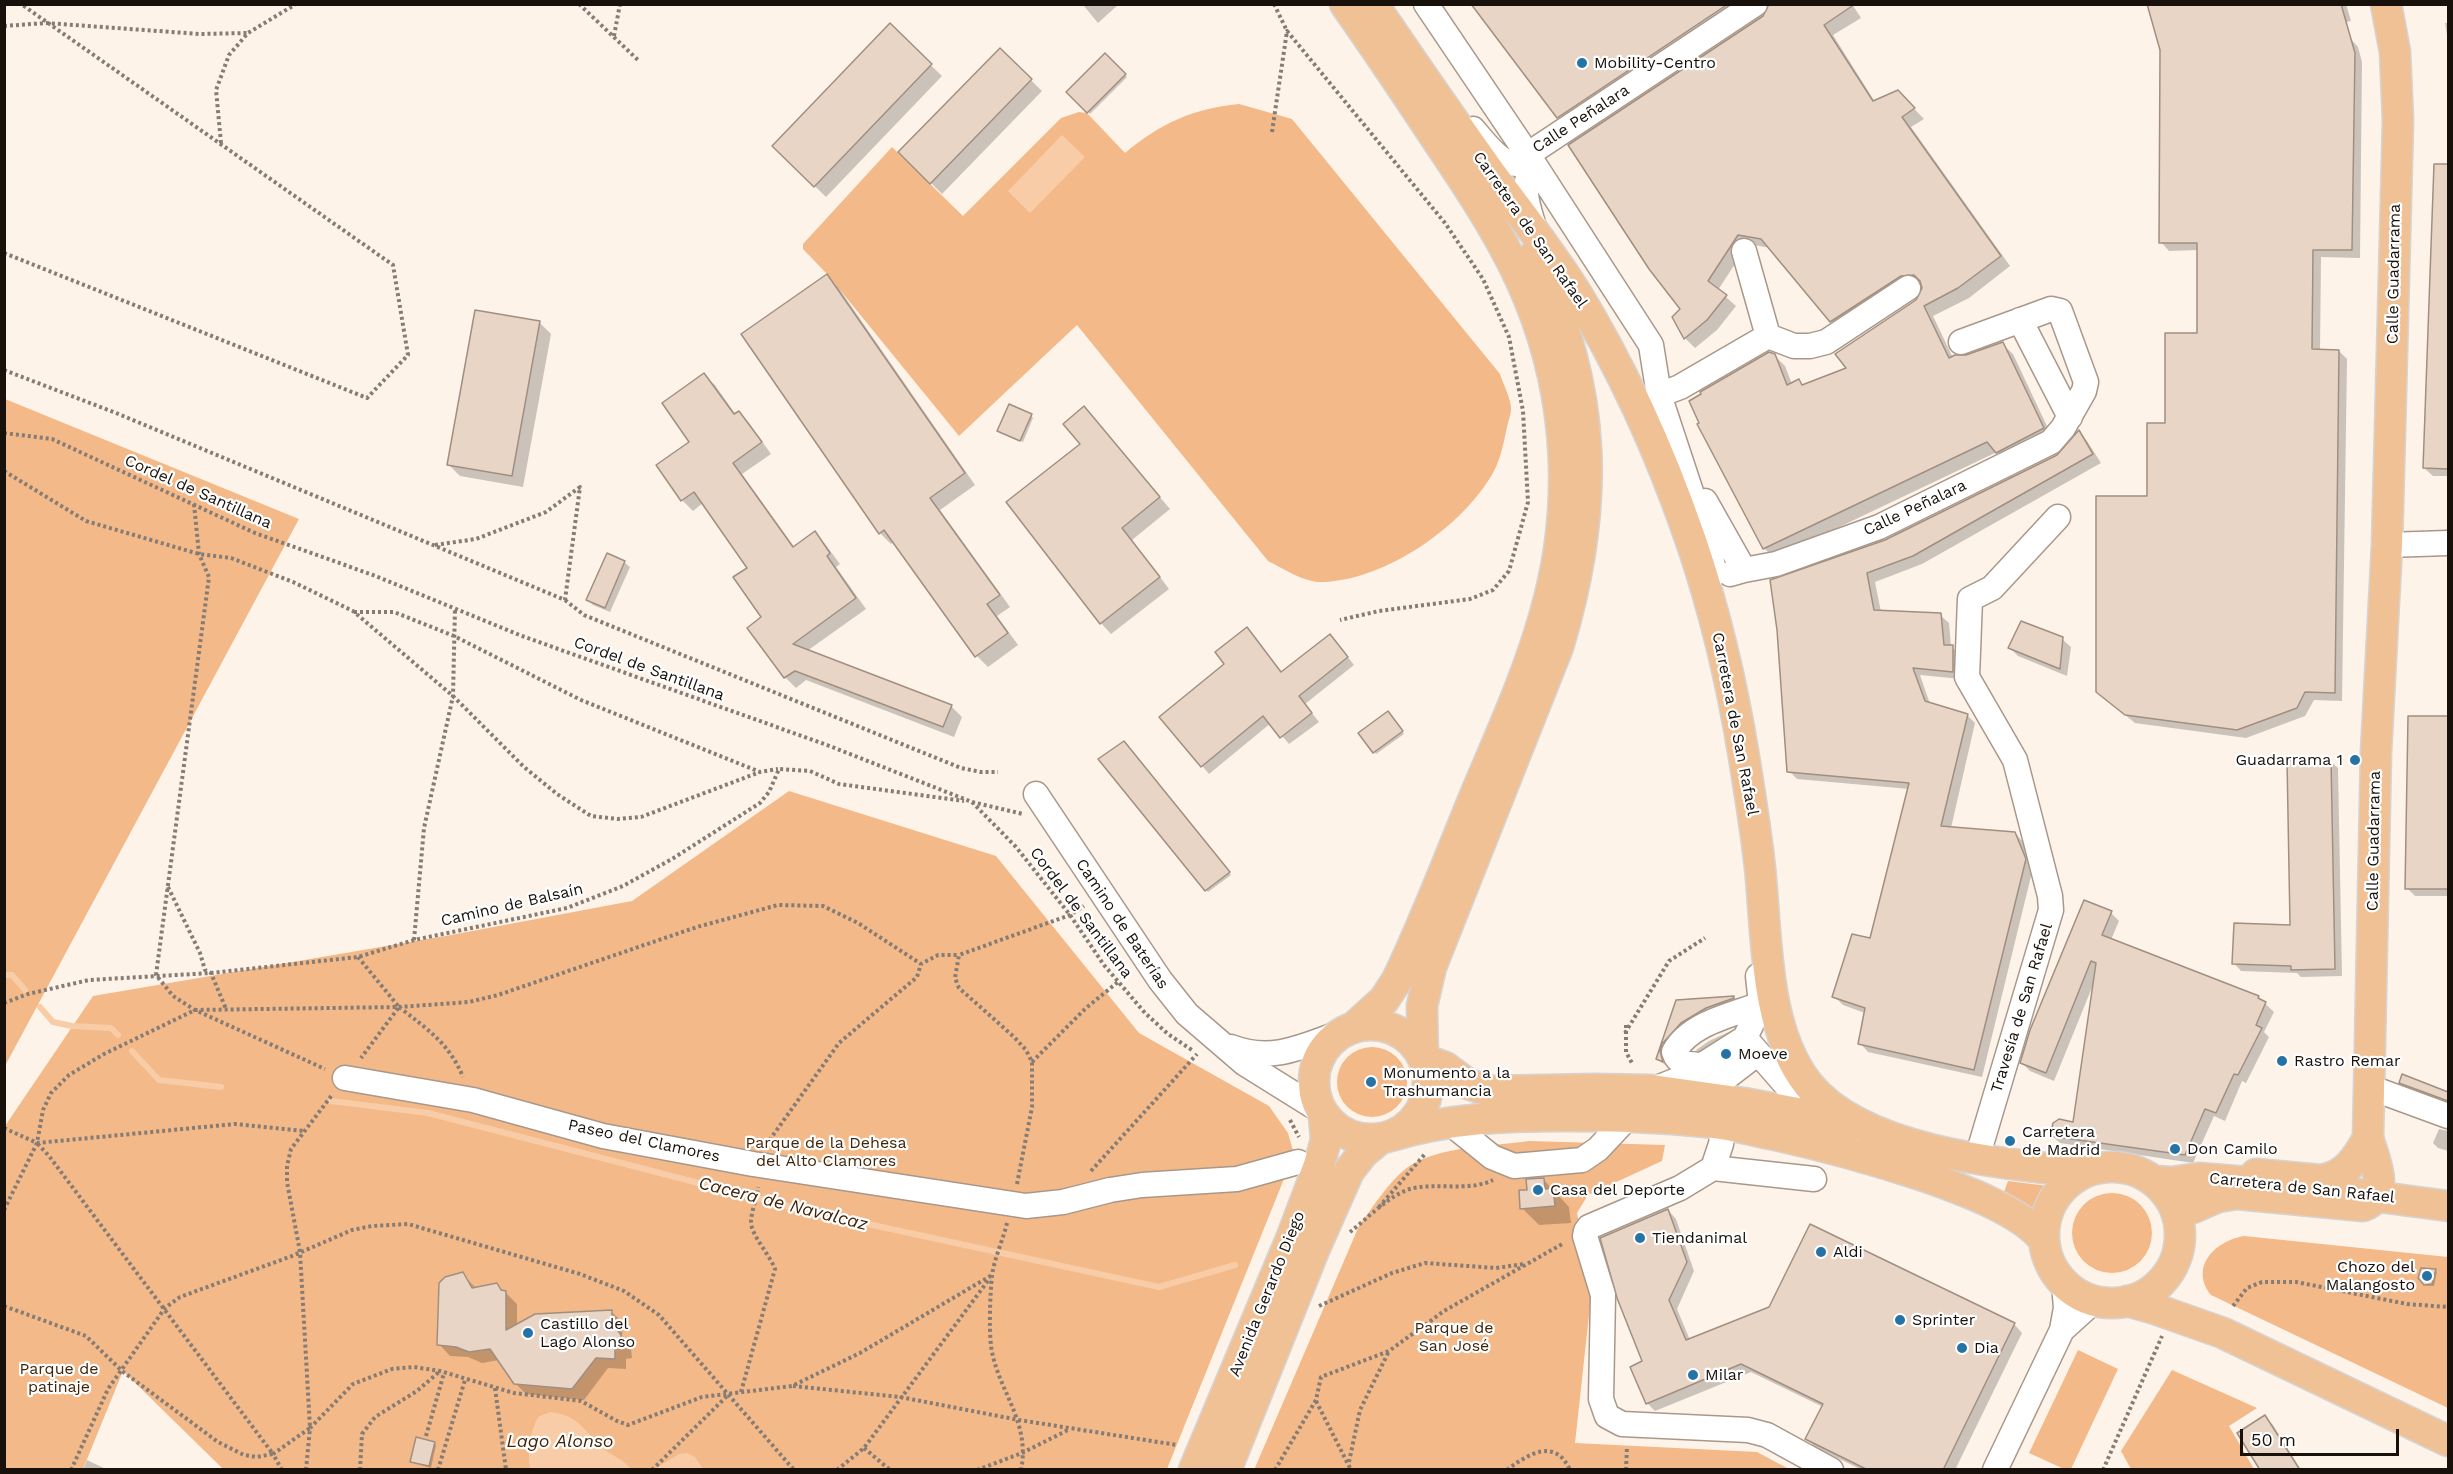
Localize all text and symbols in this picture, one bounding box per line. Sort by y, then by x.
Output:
place label: Mobility-Centro [1594,53,1716,73]
marker: Mobility-Centro [1575,56,1589,70]
street label: Calle Peñalara [1529,81,1633,157]
street label: Carretera de San Rafael [1469,148,1591,312]
street label: Calle Guadarrama [2383,204,2405,344]
street label: Cordel de Santillana [122,451,274,533]
street label: Calle Peñalara [1860,476,1970,540]
street label: Carretera de San Rafael [1708,631,1762,817]
street label: Cordel de Santillana [571,633,727,705]
place label: Guadarrama 1 [2236,750,2343,770]
marker: Guadarrama 1 [2348,753,2362,767]
street label: Calle Guadarrama [2363,771,2385,911]
street label: Cordel de Santillana [1026,844,1136,982]
street label: Camino de Baterías [1071,855,1173,993]
street label: Camino de Balsaín [439,879,585,931]
street label: Travesía de San Rafael [1987,921,2057,1095]
place label: Moeve [1738,1044,1788,1064]
marker: Moeve [1719,1047,1733,1061]
place label: Rastro Remar [2294,1051,2401,1071]
marker: Rastro Remar [2275,1054,2289,1068]
place label: Monumento a la Trashumancia [1383,1063,1510,1101]
marker: Monumento a la Trashumancia [1364,1075,1378,1089]
street label: Paseo del Clamores [566,1116,722,1166]
place label: Carretera de Madrid [2022,1122,2100,1160]
park label: Parque de la Dehesa del Alto Clamores [745,1133,907,1171]
marker: Carretera de Madrid [2003,1134,2017,1148]
place label: Don Camilo [2187,1139,2278,1159]
marker: Don Camilo [2168,1142,2182,1156]
street label: Carretera de San Rafael [2208,1169,2396,1207]
water label: Cacera de Navalcaz [696,1173,870,1235]
place label: Casa del Deporte [1550,1180,1685,1200]
marker: Casa del Deporte [1531,1183,1545,1197]
street label: Avenida Gerardo Diego [1225,1208,1309,1380]
place label: Tiendanimal [1652,1228,1747,1248]
marker: Tiendanimal [1633,1231,1647,1245]
place label: Aldi [1833,1242,1863,1262]
marker: Aldi [1814,1245,1828,1259]
place label: Chozo del Malangosto [2326,1257,2415,1295]
marker: Chozo del Malangosto [2420,1269,2434,1283]
place label: Sprinter [1912,1310,1975,1330]
marker: Sprinter [1893,1313,1907,1327]
place label: Castillo del Lago Alonso [540,1314,635,1352]
park label: Parque de San José [1415,1318,1493,1356]
marker: Castillo del Lago Alonso [521,1326,535,1340]
place label: Dia [1974,1338,1999,1358]
marker: Dia [1955,1341,1969,1355]
park label: Parque de patinaje [20,1359,98,1397]
place label: Milar [1705,1365,1743,1385]
marker: Milar [1686,1368,1700,1382]
scale bar [2243,1417,2402,1455]
text: 50 m [2251,1429,2296,1450]
water label: Lago Alonso [506,1431,614,1453]

